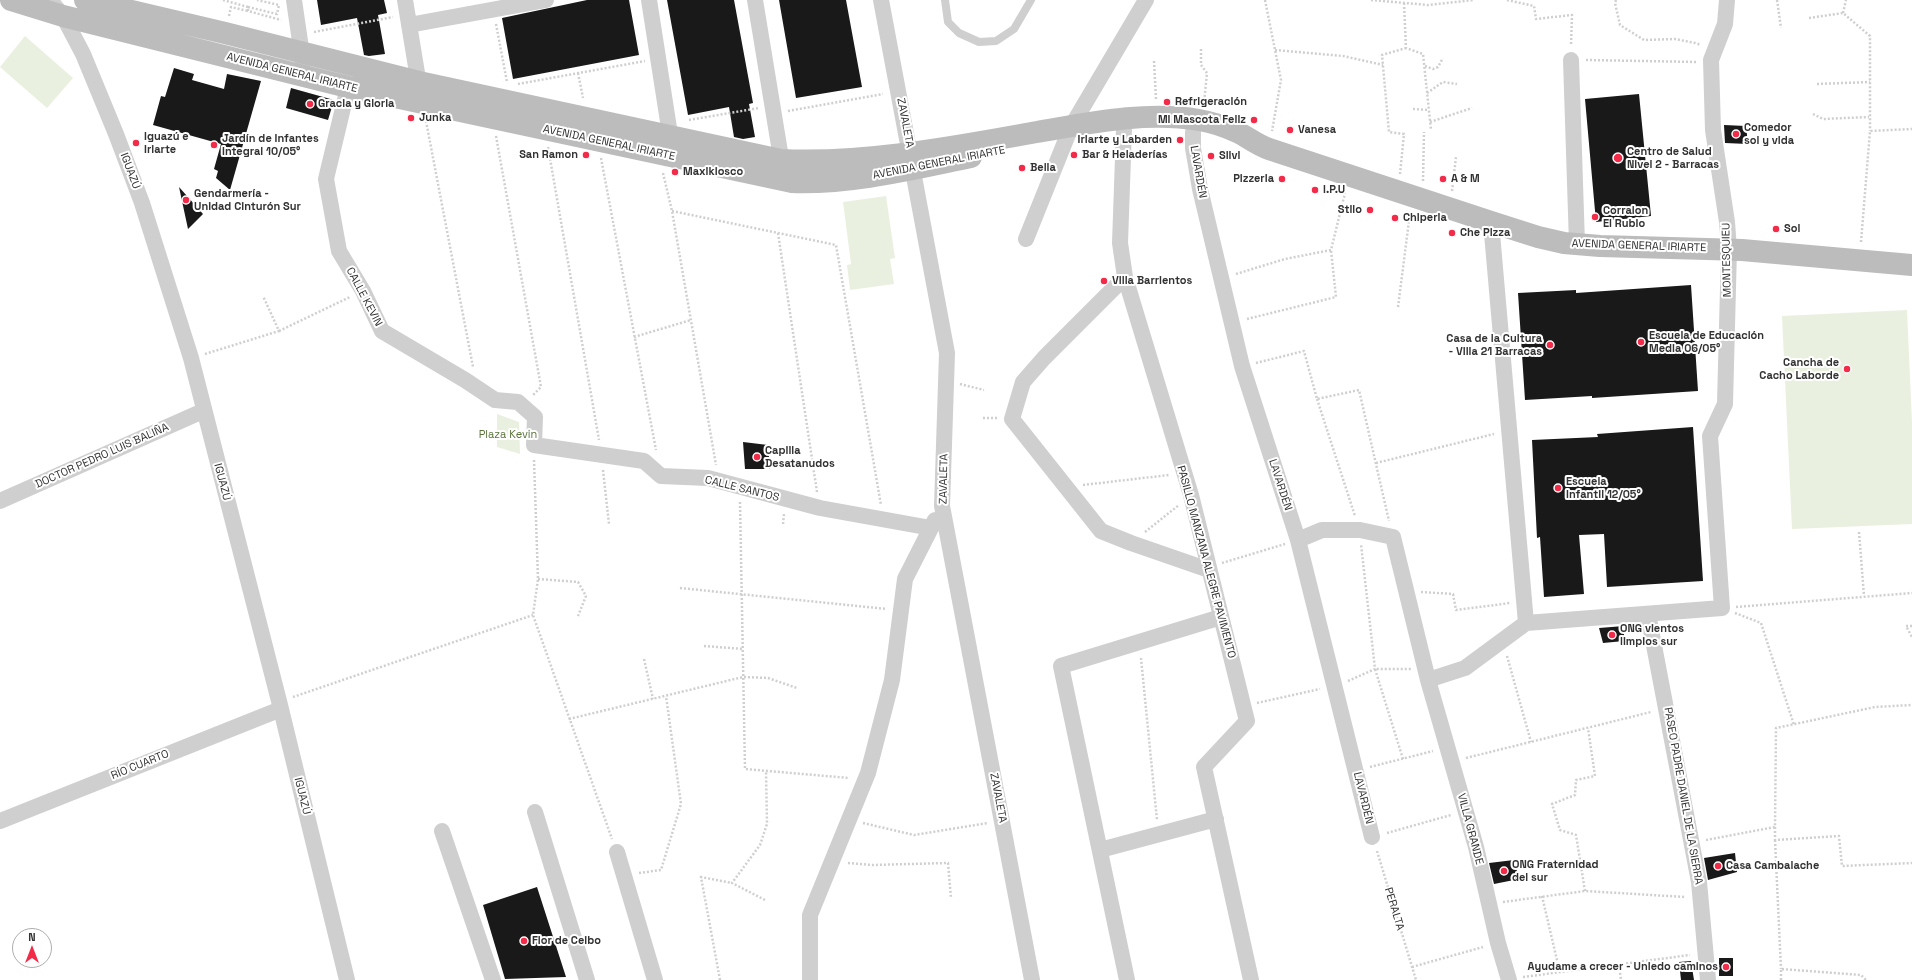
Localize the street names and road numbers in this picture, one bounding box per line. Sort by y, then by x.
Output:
street label: AVENIDA GENERAL IRIARTE [225,50,359,96]
street label: ZAVALETA [894,97,916,149]
street label: AVENIDA GENERAL IRIARTE [542,123,676,163]
street label: AVENIDA GENERAL IRIARTE [872,144,1006,182]
street label: LAVARDÉN [1187,145,1209,199]
street label: IGUAZÚ [117,151,143,191]
street label: MONTESQUIEU [1720,223,1734,297]
street label: AVENIDA GENERAL IRIARTE [1571,237,1707,255]
street label: CALLE KEVIN [343,265,385,329]
street label: DOCTOR PEDRO LUIS BALIÑA [33,421,171,491]
street label: ZAVALETA [937,454,951,504]
street label: LAVARDÉN [1265,458,1295,512]
street label: IGUAZÚ [211,462,233,502]
street label: PASILLO MANZANA ALEGRE PAVIMENTO [1174,464,1238,660]
street label: CALLE SANTOS [703,473,781,505]
street label: PASEO PADRE DANIEL DE LA SIERRA [1661,706,1705,886]
street label: RÍO CUARTO [109,747,171,783]
street label: LAVARDÉN [1350,771,1376,825]
street label: ZAVALETA [987,772,1009,824]
street label: IGUAZÚ [291,776,313,816]
street label: VILLA GRANDE [1454,792,1486,866]
street label: PERALTA [1381,886,1407,932]

